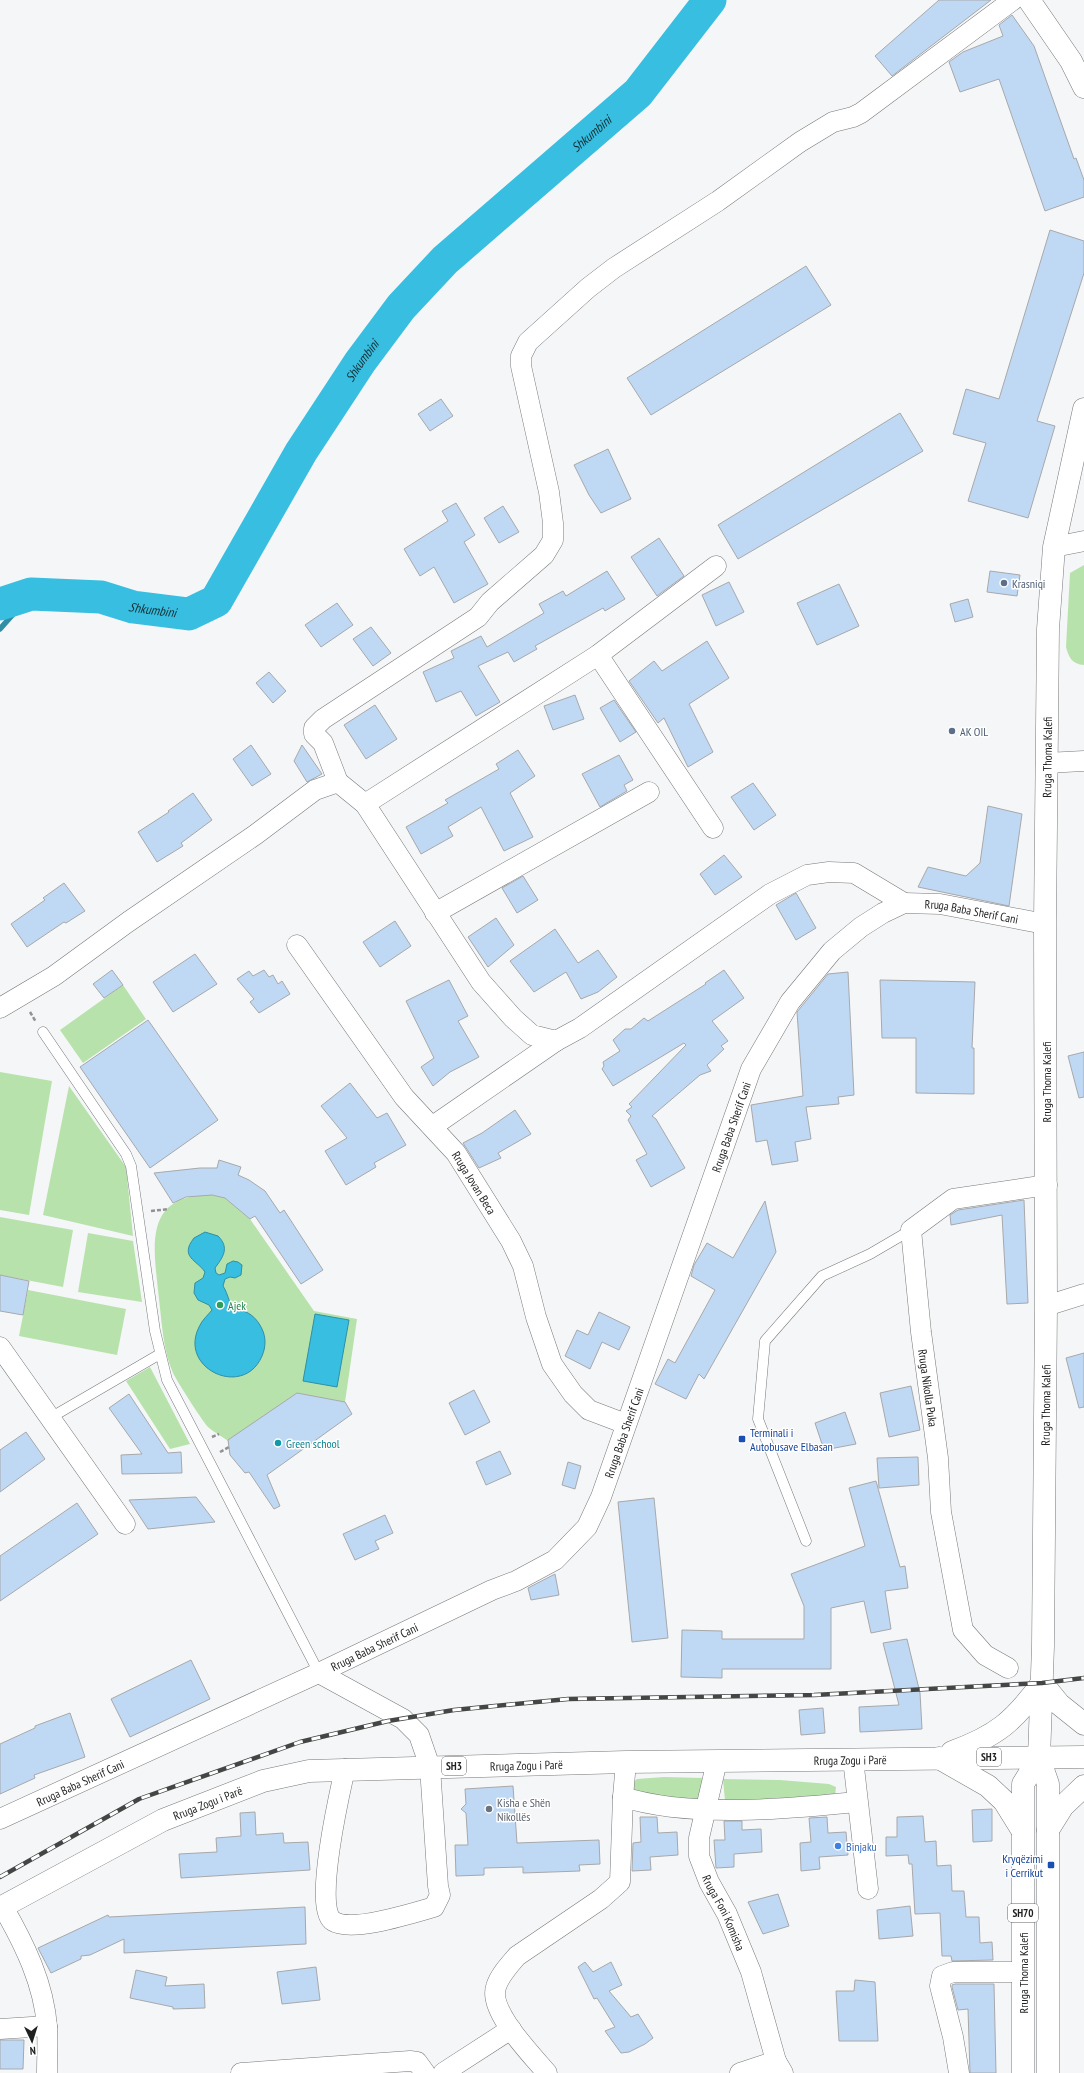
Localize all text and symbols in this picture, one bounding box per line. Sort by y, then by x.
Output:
water label: Shkumbini [568,110,616,155]
water label: Shkumbini [341,334,384,385]
place label: Krasniqi [1012,576,1045,591]
marker: Krasniqi [999,578,1009,588]
water label: Shkumbini [127,598,179,621]
street label: Rruga Thoma Kalefi [1039,717,1055,798]
place label: AK OIL [960,724,988,739]
marker: AK OIL [947,726,957,736]
street label: Rruga Baba Sherif Cani [925,896,1020,926]
street label: Rruga Thoma Kalefi [1039,1042,1054,1122]
street label: Rruga Baba Sherif Cani [708,1080,754,1174]
street label: Rruga Jovan Beca [449,1148,500,1217]
place label: Ajek [228,1298,246,1313]
marker: Ajek [215,1300,225,1310]
street label: Rruga Nikolla Puka [915,1348,941,1428]
street label: Rruga Thoma Kalefi [1037,1365,1053,1446]
street label: Rruga Baba Sherif Cani [601,1385,646,1480]
place label: Terminali i Autobusave Elbasan [750,1425,833,1454]
marker: Terminali i Autobusave Elbasan [737,1434,747,1444]
place label: Green school [286,1436,340,1451]
marker: Green school [273,1438,283,1448]
street label: Rruga Baba Sherif Cani [328,1619,420,1674]
road number: SH3 [977,1748,1001,1766]
street label: Rruga Zogu i Parë [814,1752,887,1767]
street label: Rruga Baba Sherif Cani [34,1756,126,1809]
street label: Rruga Zogu i Parë [490,1756,563,1773]
road number: SH3 [442,1757,466,1775]
street label: Rruga Zogu i Parë [171,1782,244,1823]
place label: Kisha e Shën Nikollës [497,1795,550,1824]
marker: Kisha e Shën Nikollës [484,1804,494,1814]
place label: Binjaku [846,1839,877,1854]
marker: Binjaku [833,1841,843,1851]
place label: Kryqëzimi i Cerrikut [1002,1851,1044,1880]
marker: Kryqëzimi i Cerrikut [1046,1860,1056,1870]
street label: Rruga Foni Komisha [699,1873,749,1953]
road number: SH70 [1008,1904,1038,1922]
street label: Rruga Thoma Kalefi [1016,1933,1031,2013]
north arrow [12,2021,52,2061]
text: N [29,2044,36,2058]

